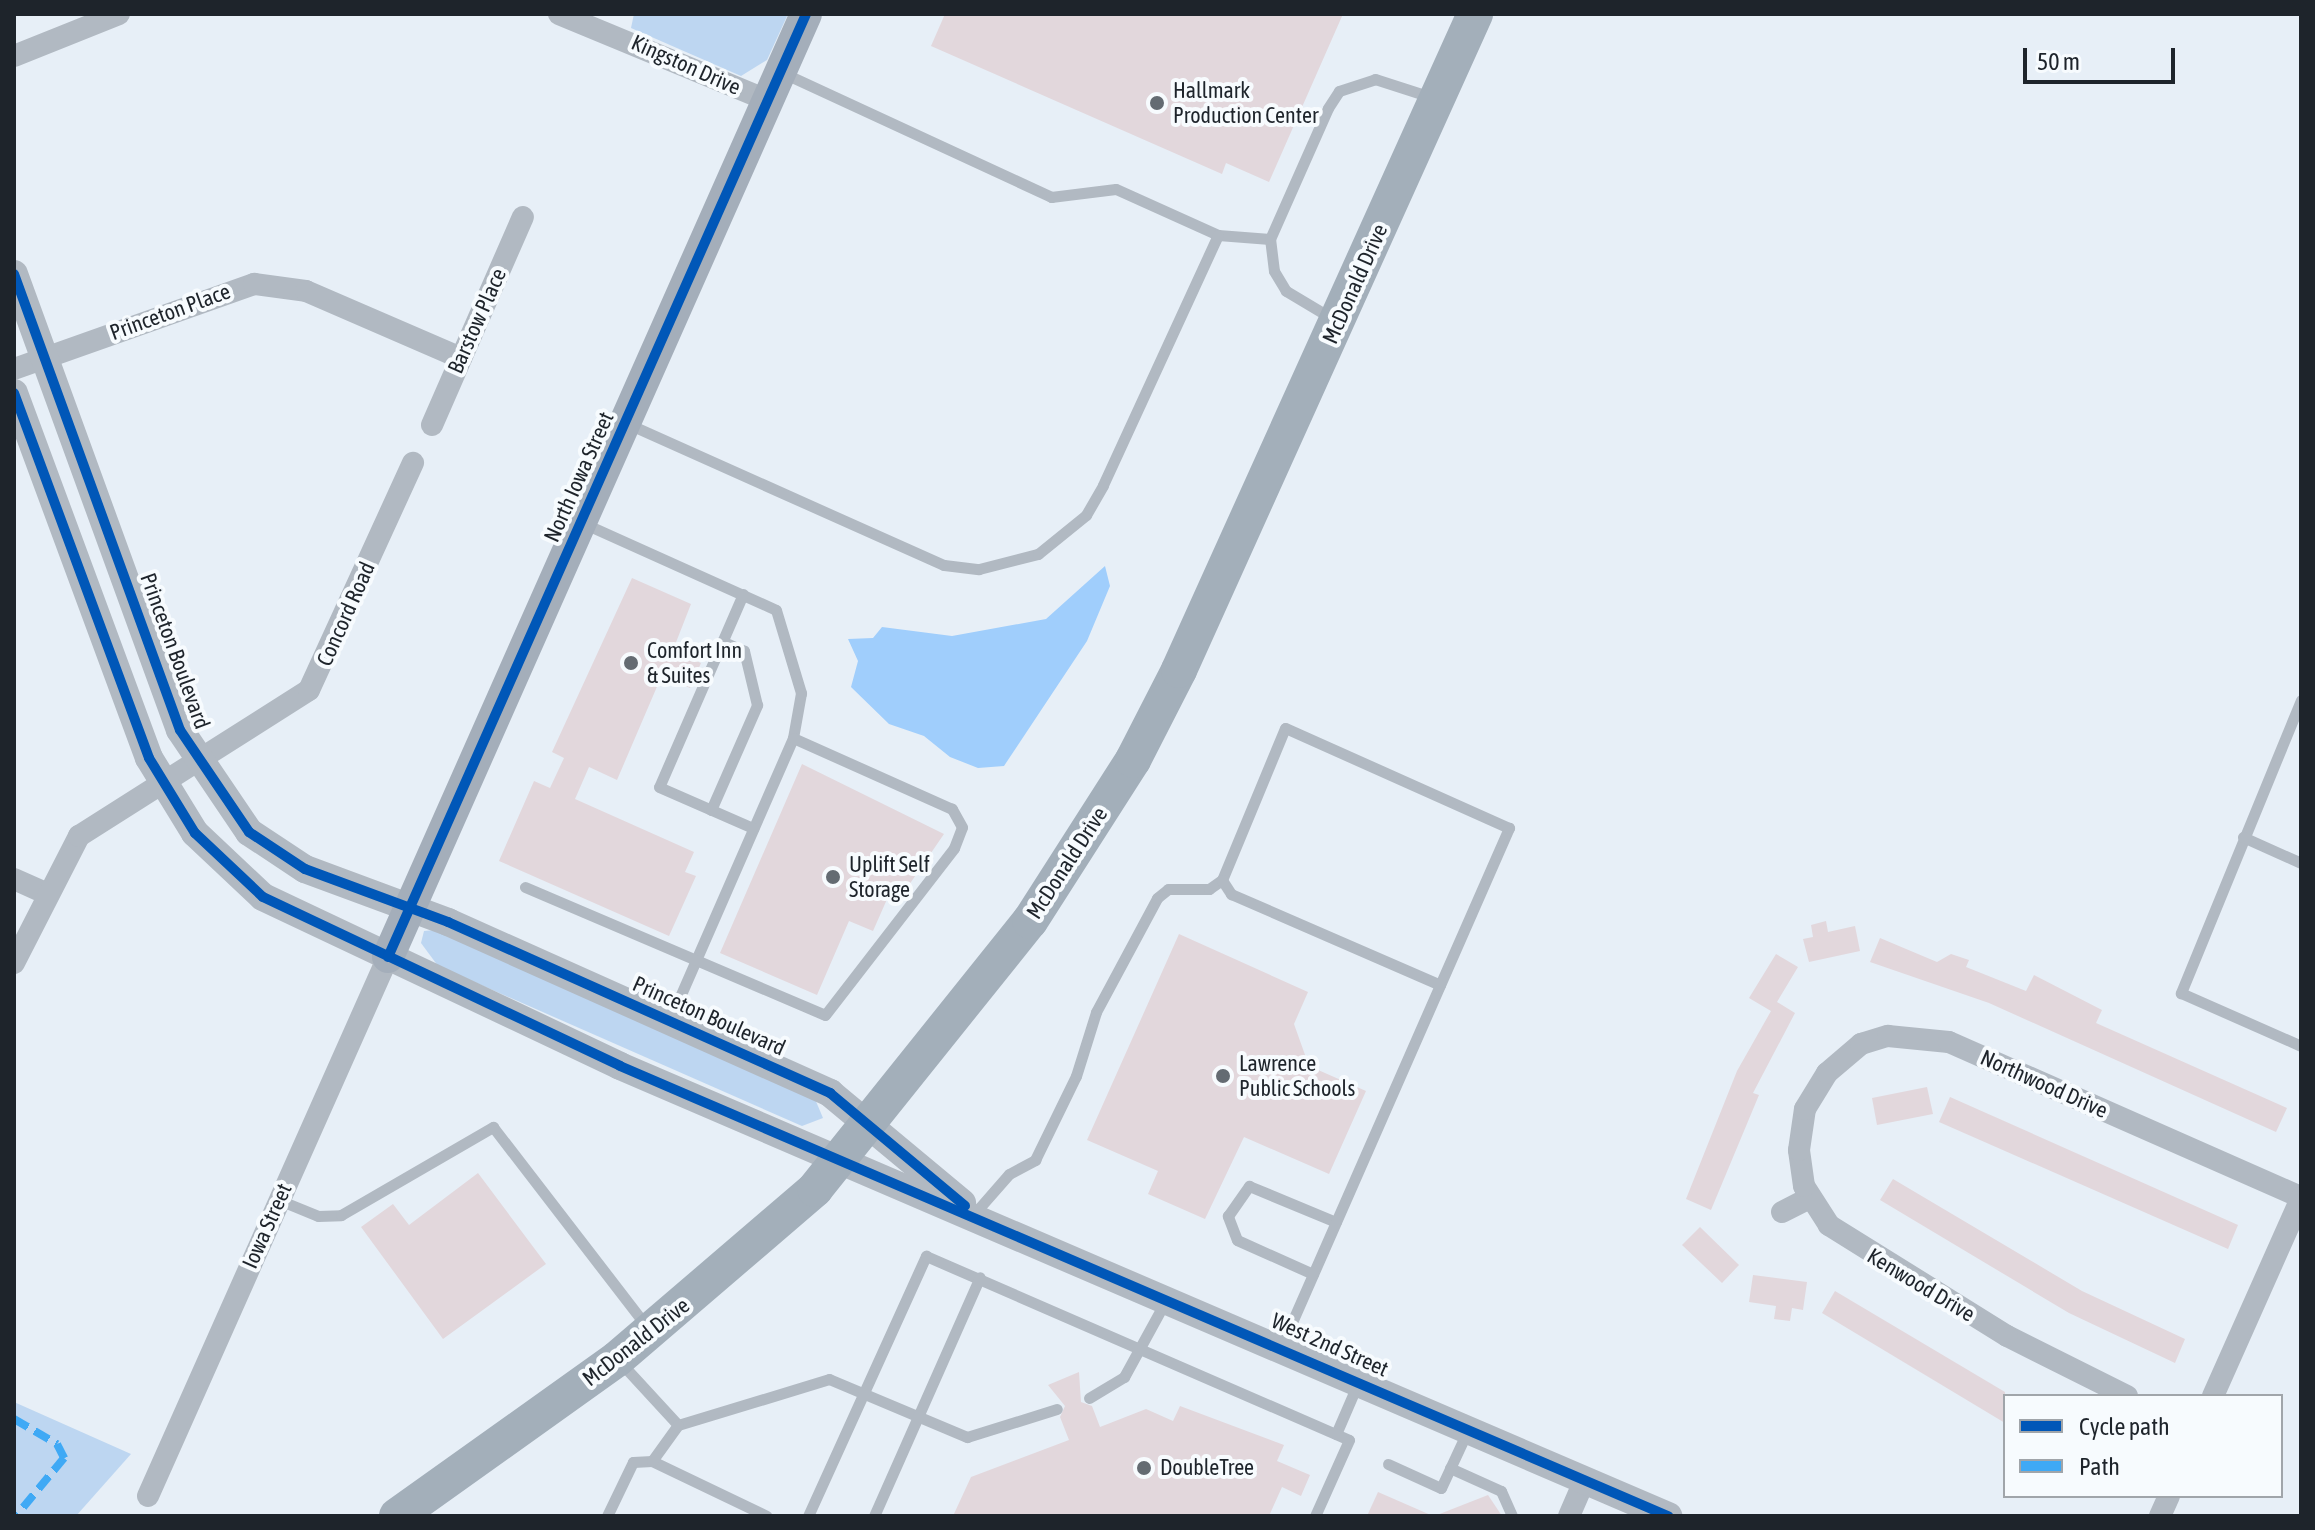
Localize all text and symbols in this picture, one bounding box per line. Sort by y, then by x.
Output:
street label: Kingston Drive [627,29,745,101]
scale bar [2027,32,2179,82]
text: 50 m [2037,48,2080,75]
place label: Hallmark Production Center [1173,77,1318,128]
marker: Hallmark Production Center [1148,94,1166,112]
street label: McDonald Drive [1317,220,1393,348]
street label: Barstow Place [442,264,512,378]
street label: Princeton Place [106,278,234,346]
street label: North Iowa Street [539,408,619,546]
street label: Concord Road [311,558,381,670]
street label: Princeton Boulevard [135,569,215,733]
place label: Comfort Inn & Suites [647,637,742,688]
marker: Comfort Inn & Suites [622,654,640,672]
street label: McDonald Drive [1021,802,1113,924]
place label: Uplift Self Storage [849,851,930,902]
marker: Uplift Self Storage [824,868,842,886]
street label: Princeton Boulevard [629,971,789,1061]
street label: Northwood Drive [1976,1044,2112,1124]
place label: Lawrence Public Schools [1239,1050,1355,1102]
marker: Lawrence Public Schools [1214,1067,1232,1085]
street label: Iowa Street [237,1179,297,1273]
street label: Kenwood Drive [1862,1243,1980,1327]
street label: McDonald Drive [577,1292,695,1392]
street label: West 2nd Street [1267,1307,1393,1383]
legend [2003,1394,2283,1498]
text: Cycle path [2079,1413,2170,1440]
text: Path [2079,1453,2120,1480]
place label: DoubleTree [1160,1455,1254,1481]
marker: DoubleTree [1135,1459,1153,1477]

